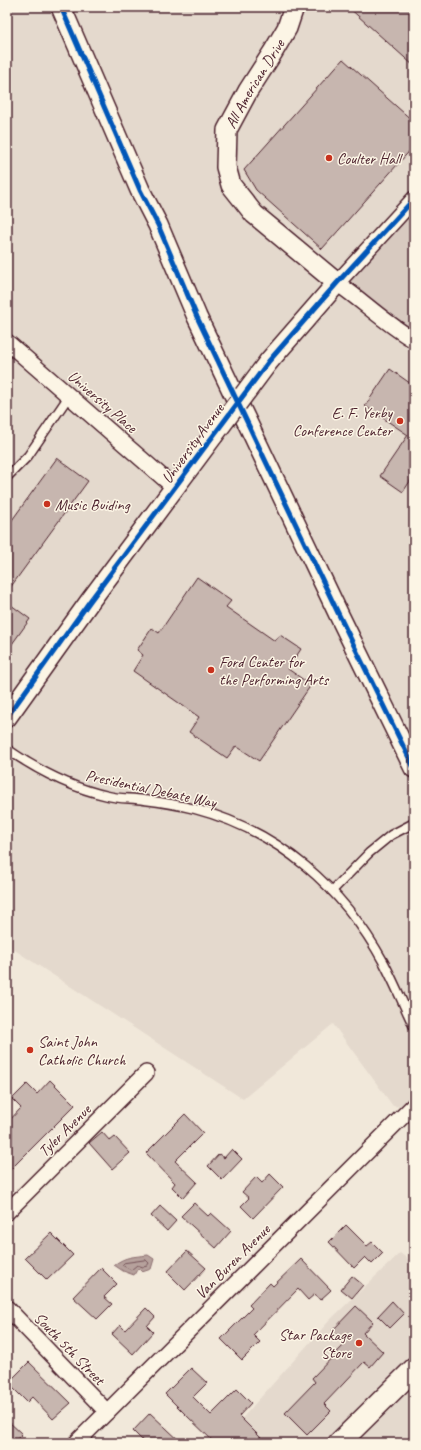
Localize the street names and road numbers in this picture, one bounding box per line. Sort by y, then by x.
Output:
street label: All American Drive [221,34,290,132]
street label: University Place [64,366,142,438]
street label: University Avenue [157,398,230,487]
street label: Presidential Debate Way [84,765,219,813]
street label: Tyler Avenue [34,1099,96,1161]
street label: Van Buren Avenue [191,1219,276,1303]
street label: South 5th Street [30,1308,110,1391]

